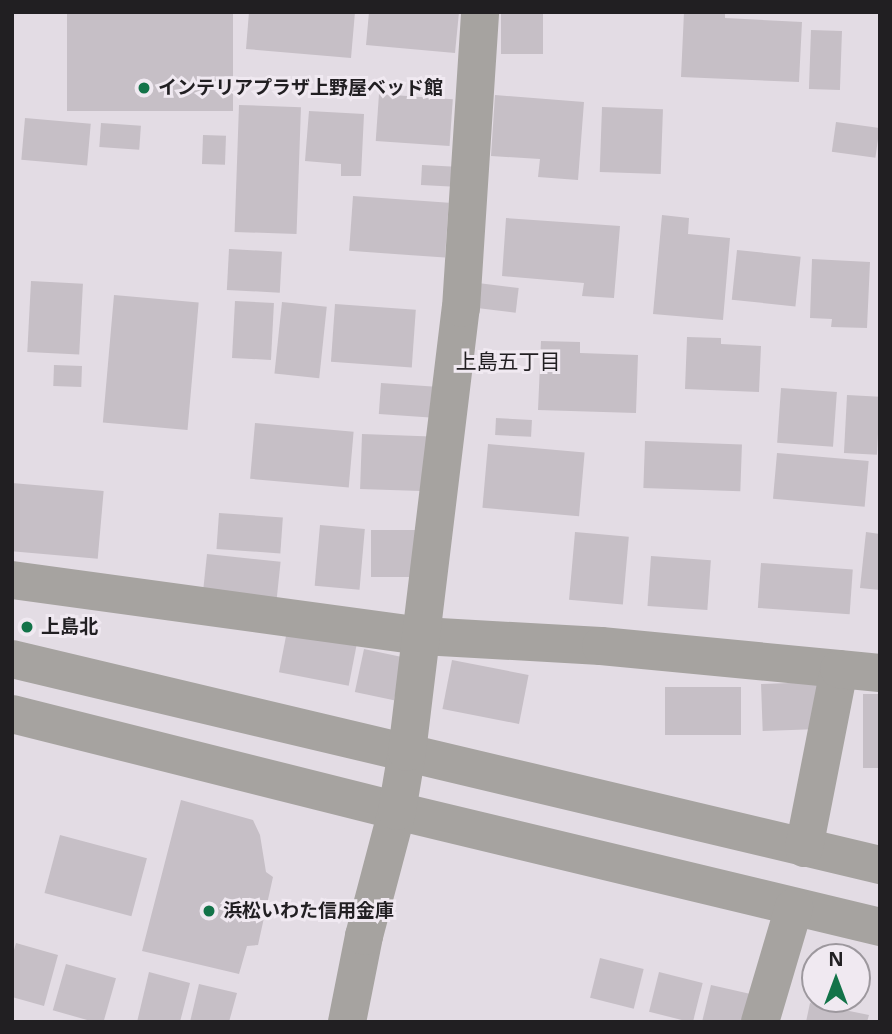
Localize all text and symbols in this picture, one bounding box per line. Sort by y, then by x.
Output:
place label: インテリアプラザ上野屋ベッド館 [158,77,443,99]
marker: インテリアプラザ上野屋ベッド館 [136,80,152,96]
district label: 上島五丁目 [456,348,560,374]
place label: 上島北 [41,616,98,638]
marker: 上島北 [19,619,35,635]
place label: 浜松いわた信用金庫 [223,900,394,922]
marker: 浜松いわた信用金庫 [201,903,217,919]
north arrow [801,943,871,1013]
text: N [828,946,844,972]

